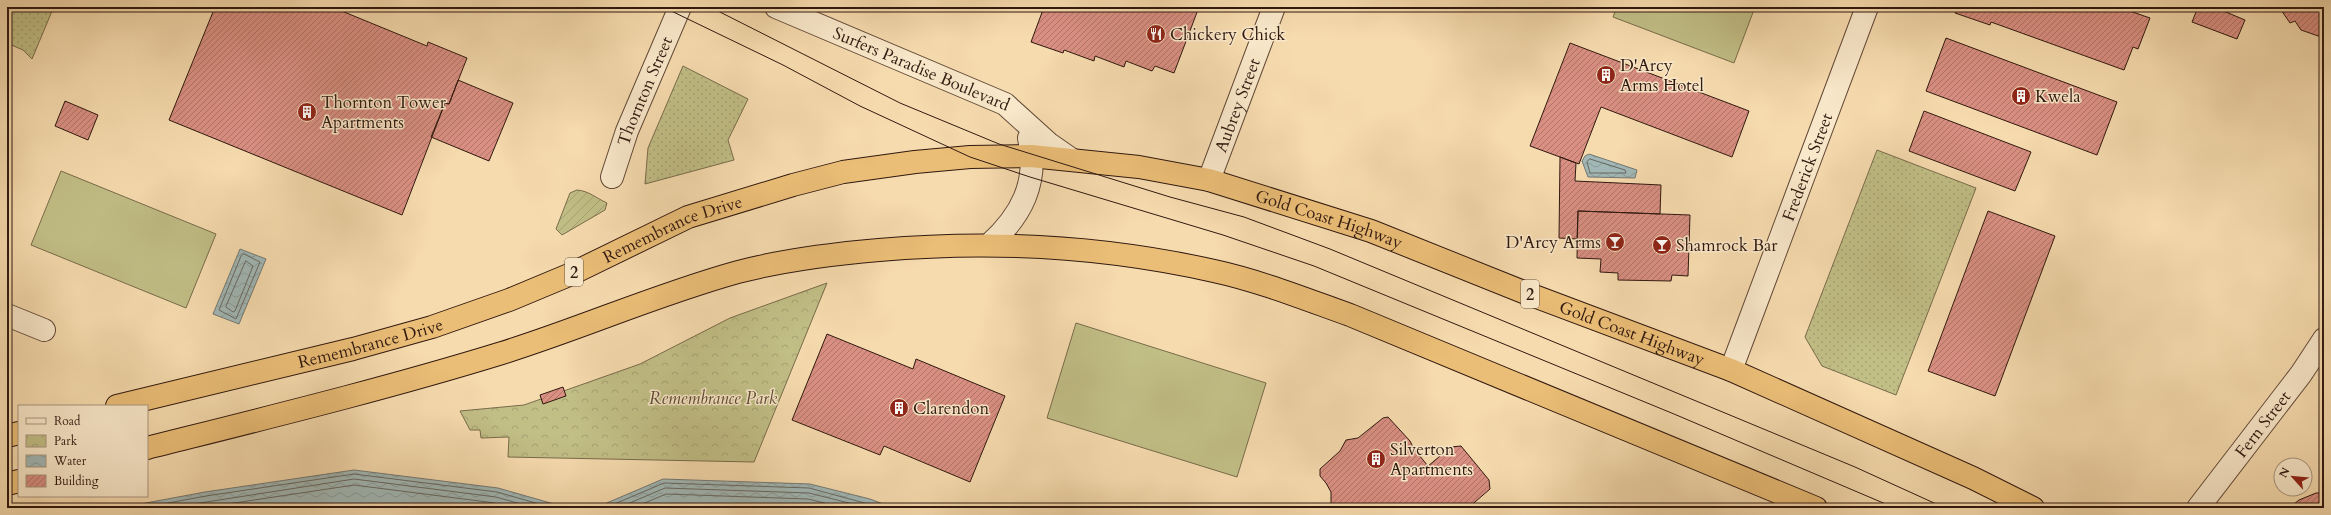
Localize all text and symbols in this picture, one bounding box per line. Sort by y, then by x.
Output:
street label: Surfers Paradise Boulevard [829,22,1013,117]
restaurant icon: Chickery Chick [1145,23,1167,45]
place label: Chickery Chick [1170,23,1286,46]
street label: Thornton Street [612,32,678,149]
street label: Aubrey Street [1209,54,1266,156]
place label: D'Arcy Arms Hotel [1620,54,1704,97]
building icon: D'Arcy Arms Hotel [1595,64,1617,86]
building icon: Kwela [2010,85,2032,107]
place label: Kwela [2035,85,2081,108]
place label: Thornton Tower Apartments [321,91,447,134]
building icon: Thornton Tower Apartments [296,101,318,123]
street label: Frederick Street [1777,109,1839,224]
street label: Gold Coast Highway [1252,184,1406,254]
street label: Remembrance Drive [599,190,745,269]
place label: D'Arcy Arms [1505,231,1601,254]
bar icon: D'Arcy Arms [1604,231,1626,253]
bar icon: Shamrock Bar [1651,234,1673,256]
place label: Shamrock Bar [1676,234,1778,257]
road number: 2 [565,258,583,286]
road number: 2 [1521,280,1539,308]
street label: Gold Coast Highway [1556,296,1708,371]
street label: Remembrance Drive [295,313,446,374]
street label: Fern Street [2230,386,2297,463]
park label: Remembrance Park [649,387,778,410]
building icon: Clarendon [888,397,910,419]
place label: Clarendon [913,397,989,420]
legend [18,405,148,497]
text: Road [54,413,81,429]
text: Park [54,433,78,449]
place label: Silverton Apartments [1390,438,1473,481]
building icon: Silverton Apartments [1365,448,1387,470]
text: Water [53,453,87,469]
north arrow [2273,457,2313,497]
text: N [2276,465,2294,480]
text: Building [54,473,99,489]

